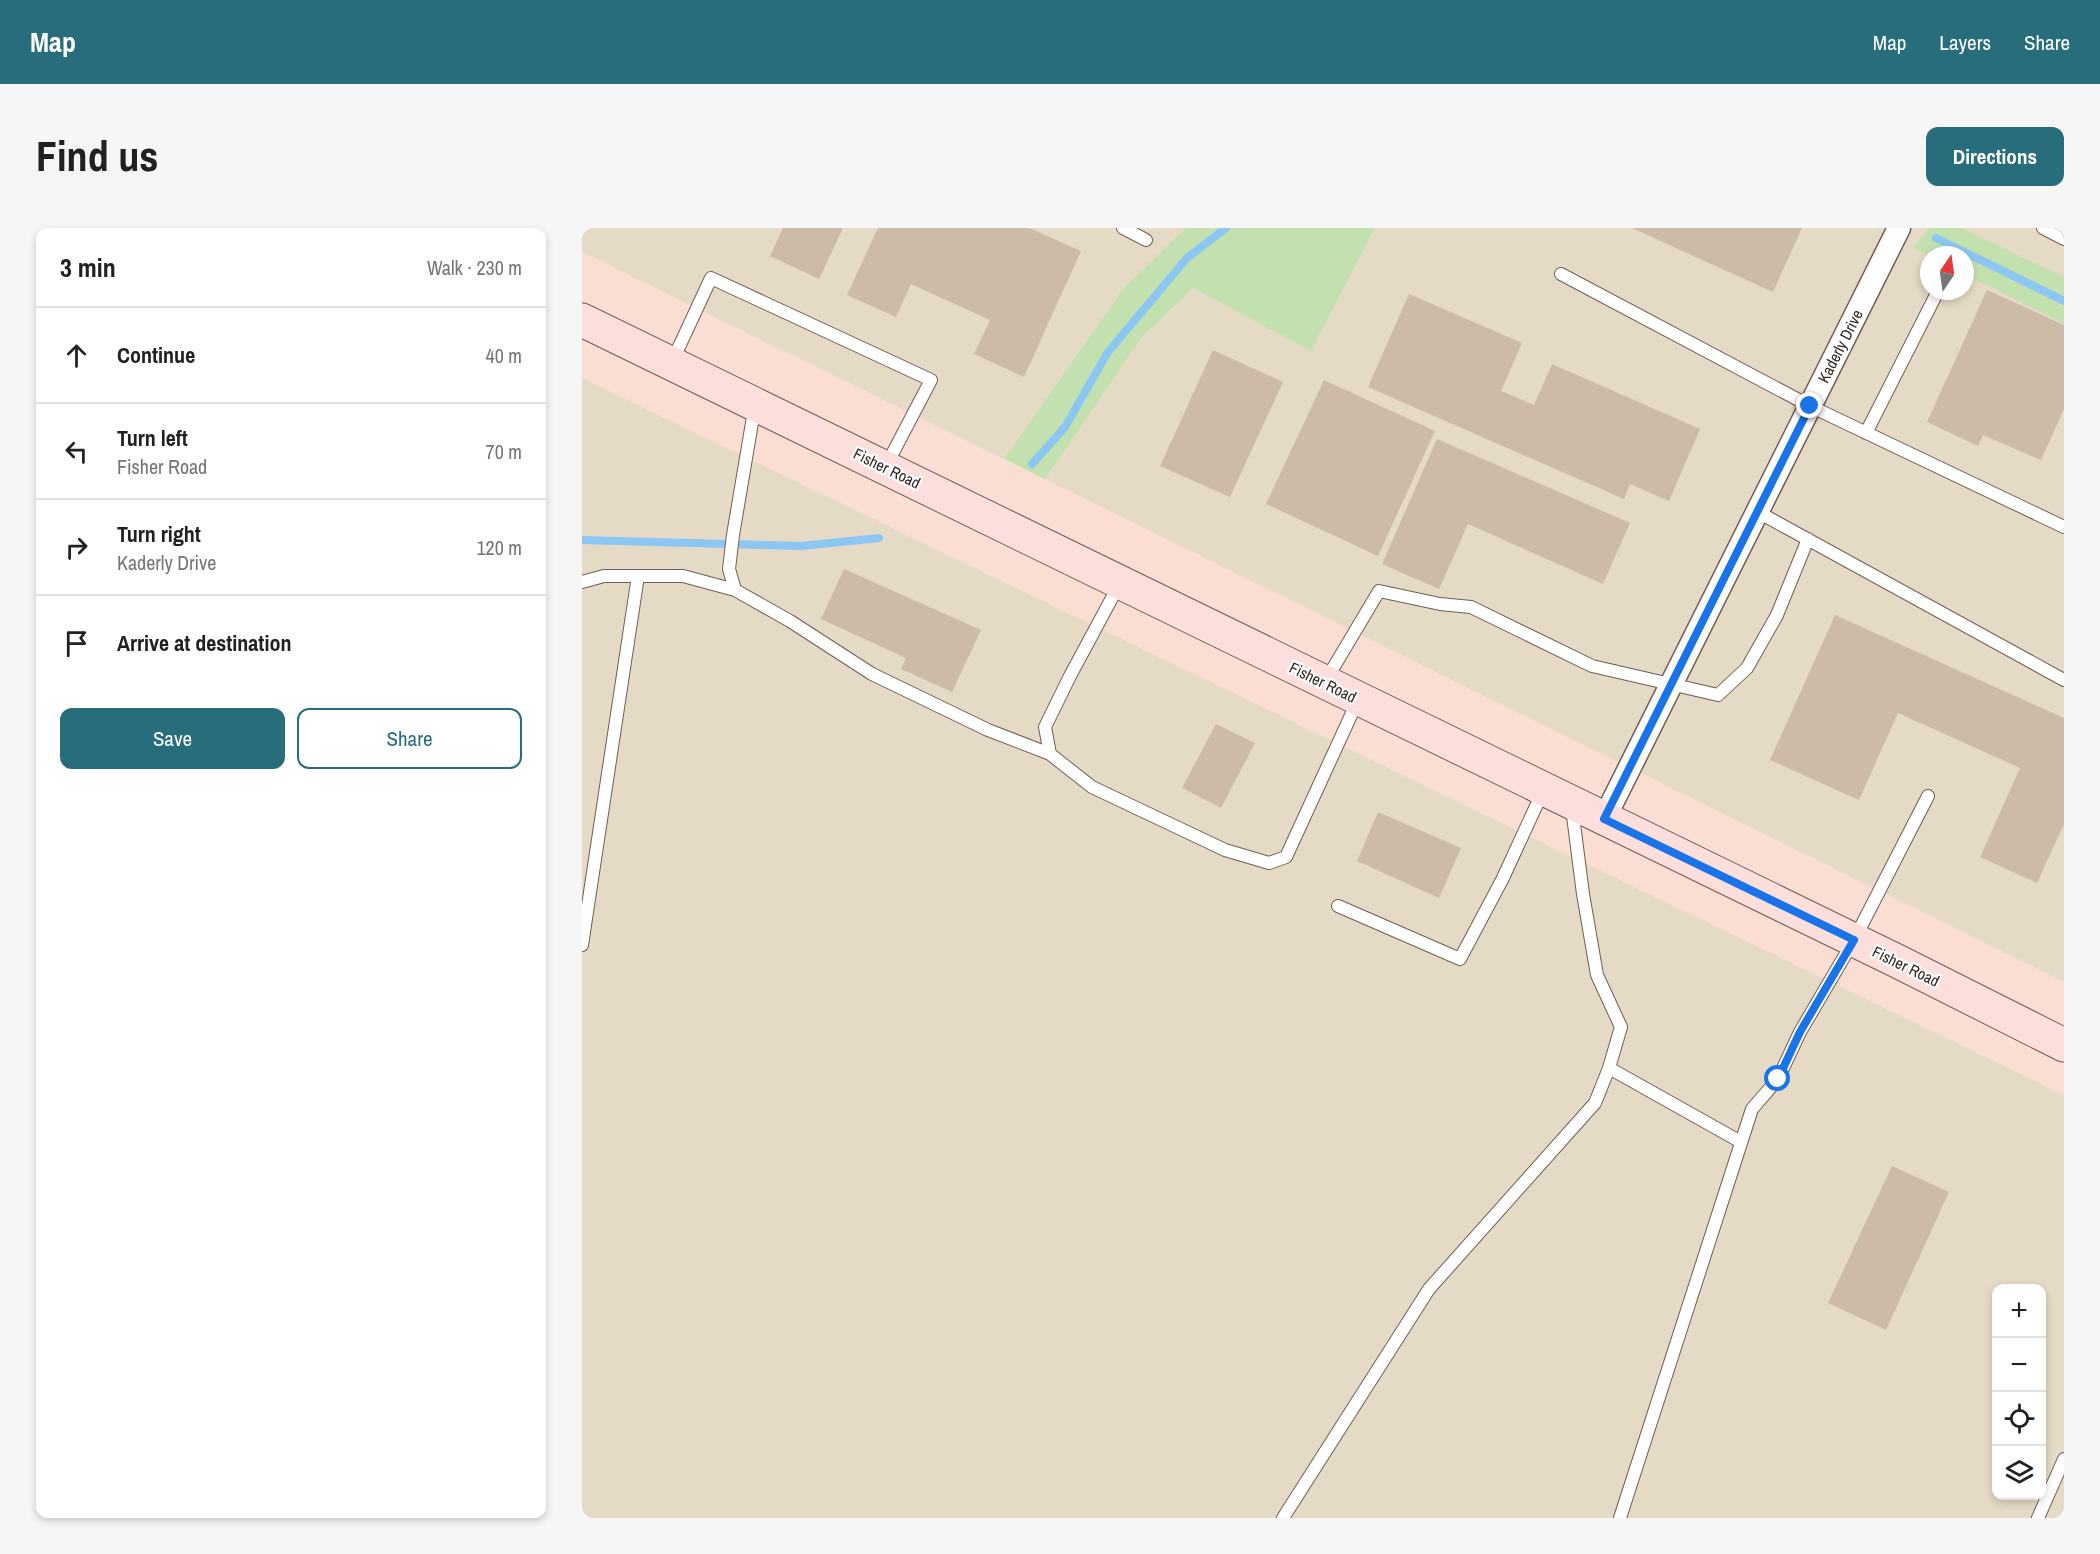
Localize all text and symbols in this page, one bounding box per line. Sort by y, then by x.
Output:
text: Map [30,23,76,61]
text: Map [1873,28,1906,57]
text: Layers [1939,28,1991,57]
text: Share [2024,28,2070,57]
button: Directions [1926,127,2064,186]
text: Find us [36,128,158,184]
north arrow [1920,246,1974,300]
text: 3 min [60,250,116,285]
text: Walk · 230 m [427,254,522,281]
street label: Kaderly Drive [1812,306,1868,386]
icon: ahead [60,339,93,372]
text: Continue [117,340,195,370]
text: 40 m [486,342,522,369]
route end [1796,392,1822,418]
text: Turn left [117,423,188,453]
icon: left [60,435,93,468]
text: 70 m [486,438,522,465]
street label: Fisher Road [850,442,924,494]
text: Fisher Road [117,453,207,480]
text: Turn right [117,519,201,549]
icon: right [60,531,93,564]
text: 120 m [476,534,522,561]
text: Kaderly Drive [117,549,216,576]
icon: arrive [60,627,93,660]
text: Arrive at destination [117,628,291,658]
street label: Fisher Road [1286,656,1360,708]
button: Save [60,708,285,769]
button: Share [297,708,522,769]
street label: Fisher Road [1869,940,1943,992]
route start [1764,1065,1790,1091]
map controls [1992,1284,2046,1500]
button: + [1992,1284,2046,1338]
button: − [1992,1338,2046,1392]
button: locate [1992,1392,2046,1446]
button: layers [1992,1446,2046,1500]

